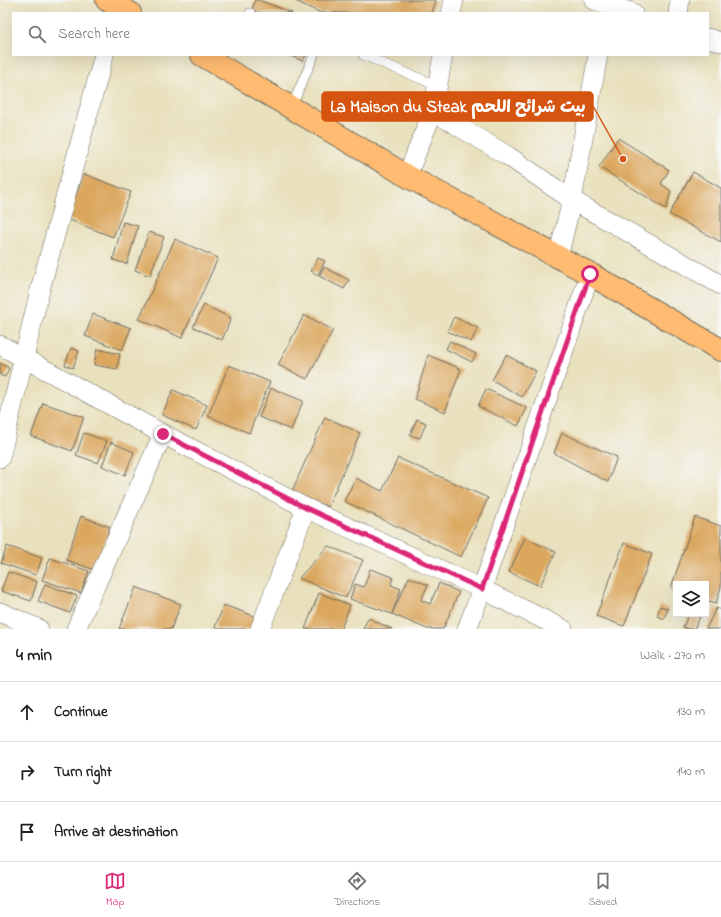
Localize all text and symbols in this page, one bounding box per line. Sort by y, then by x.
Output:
search box [12,12,709,56]
icon: search [26,23,48,45]
text: Search here [58,23,130,45]
callout: La Maison du Steak بيت شرائح اللحم [322,92,593,121]
text: La Maison du Steak بيت شرائح اللحم [330,95,586,120]
route start [581,265,599,283]
route end [154,425,172,443]
map controls [673,581,709,617]
button: layers [673,581,709,617]
text: 4 min [16,643,52,668]
text: Walk · 270 m [640,646,705,665]
icon: ahead [16,701,38,723]
text: Continue [54,701,108,723]
text: 130 m [677,702,705,721]
icon: right [16,761,38,783]
text: Turn right [54,761,112,783]
text: 140 m [677,762,705,781]
icon: arrive [16,821,38,843]
text: Arrive at destination [54,821,178,843]
tab: Map [104,870,126,910]
tab: Directions [334,870,380,910]
tab: Saved [588,870,617,910]

